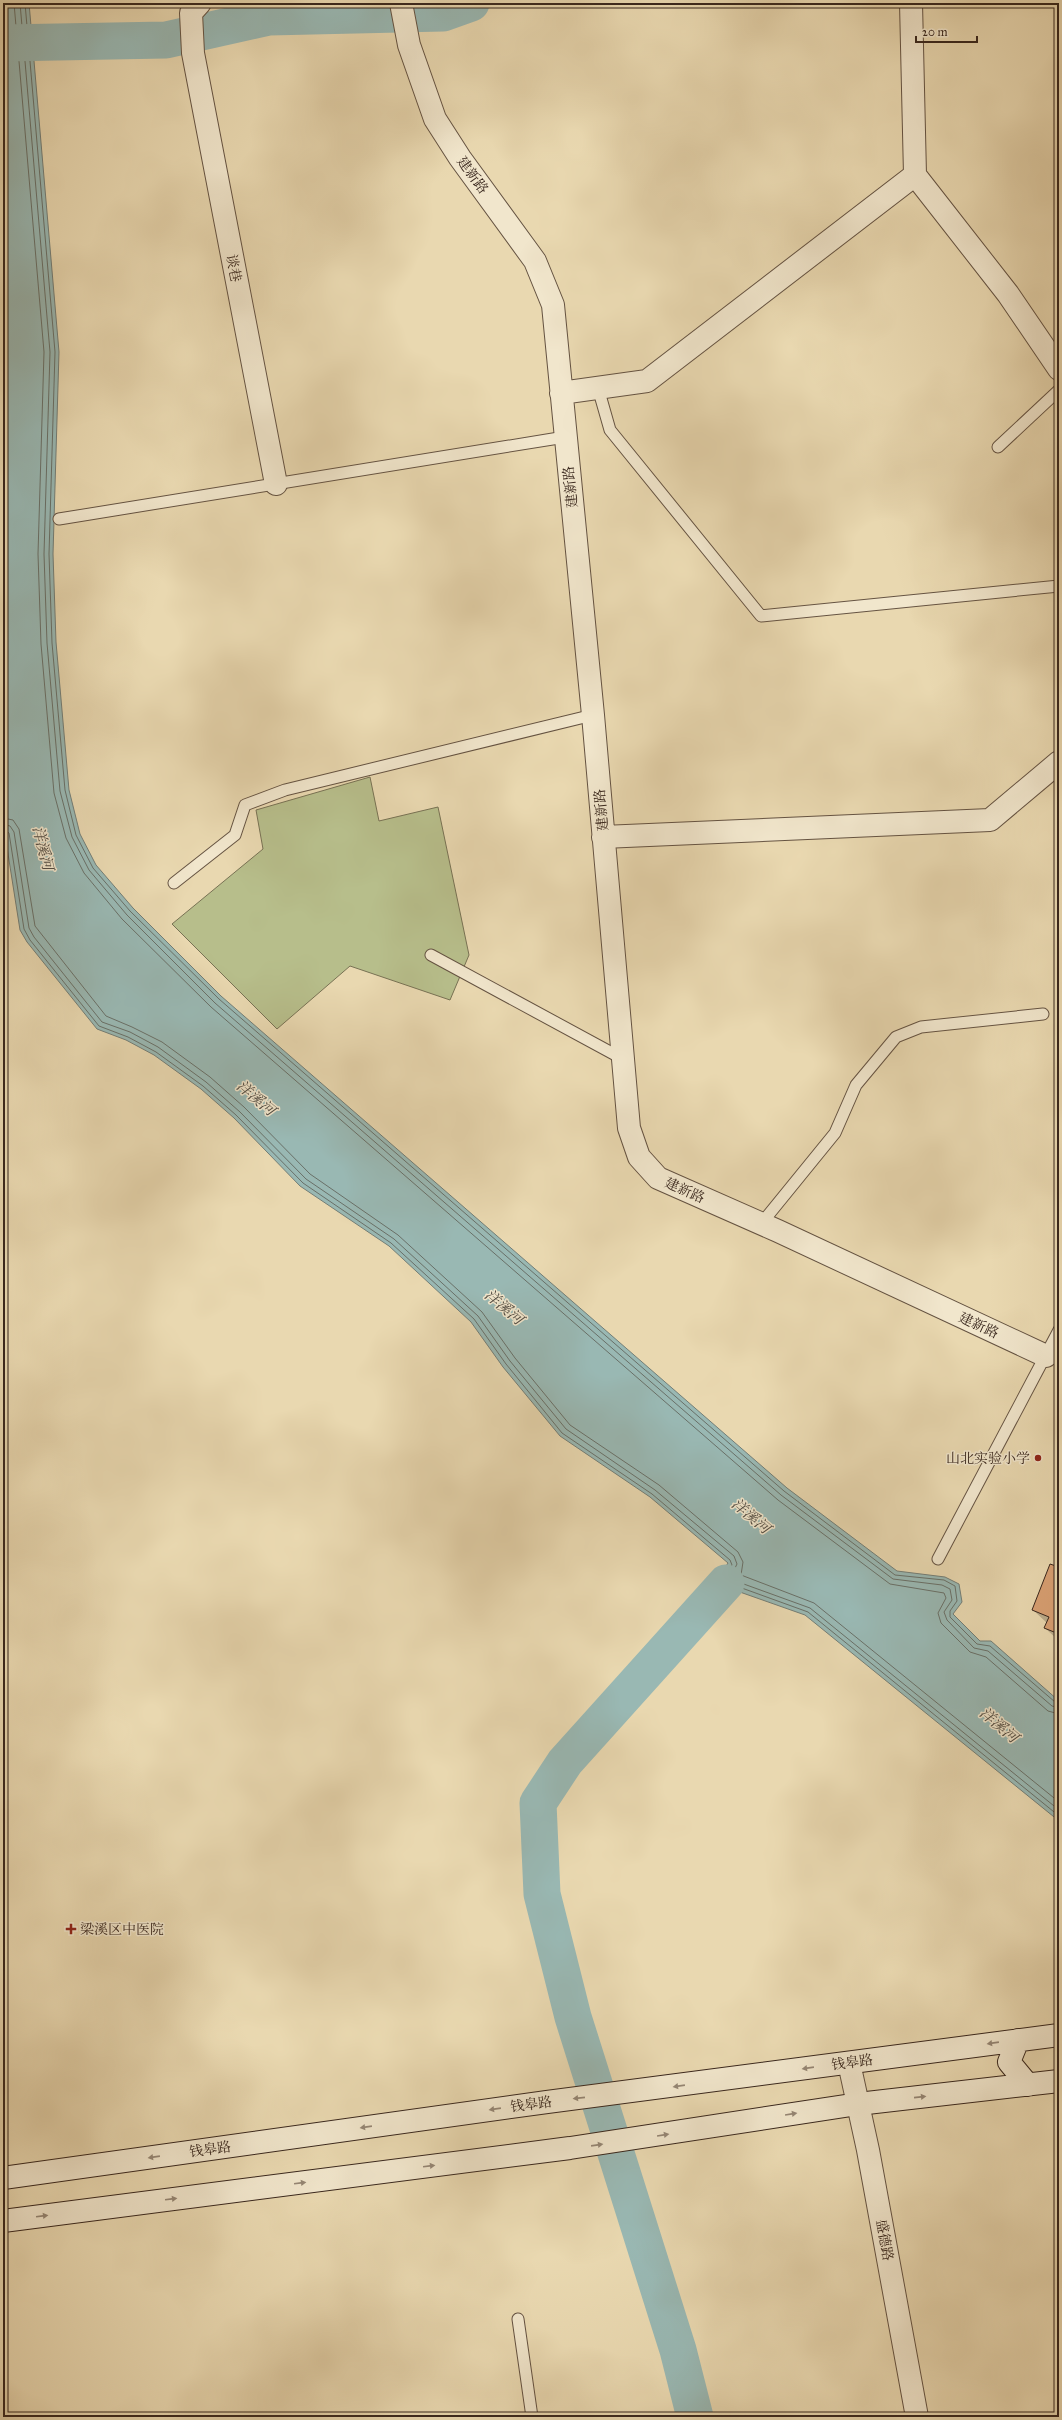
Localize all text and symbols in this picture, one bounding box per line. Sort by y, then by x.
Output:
scale bar [916,18,977,44]
text: 20 m [922,25,948,39]
street label: 建新路 [453,153,492,197]
street label: 谈巷 [222,253,245,283]
street label: 建新路 [560,465,581,509]
street label: 建新路 [591,788,612,832]
water label: 洋溪河 [29,824,58,875]
water label: 洋溪河 [233,1077,281,1121]
street label: 建新路 [662,1174,707,1207]
water label: 洋溪河 [481,1286,529,1330]
street label: 建新路 [956,1309,1001,1342]
place label: 山北实验小学 [946,1450,1030,1467]
marker: 山北实验小学 [1033,1453,1043,1463]
water label: 洋溪河 [728,1495,776,1539]
water label: 洋溪河 [976,1704,1024,1748]
place label: 梁溪区中医院 [80,1921,164,1938]
marker: 梁溪区中医院 [65,1923,77,1935]
one-way arrow [986,2040,999,2046]
street label: 钱皋路 [830,2051,874,2074]
one-way arrow [802,2065,814,2071]
one-way arrow [673,2083,685,2089]
street label: 钱皋路 [509,2093,553,2116]
one-way arrow [914,2094,926,2100]
one-way arrow [573,2095,585,2101]
one-way arrow [489,2106,501,2112]
one-way arrow [785,2111,797,2117]
one-way arrow [360,2124,372,2130]
one-way arrow [657,2132,669,2138]
street label: 钱皋路 [188,2138,232,2161]
one-way arrow [591,2142,603,2148]
one-way arrow [148,2154,160,2160]
one-way arrow [422,2163,435,2169]
one-way arrow [294,2180,306,2186]
one-way arrow [165,2196,177,2202]
one-way arrow [36,2213,48,2219]
street label: 盛德路 [872,2218,897,2262]

